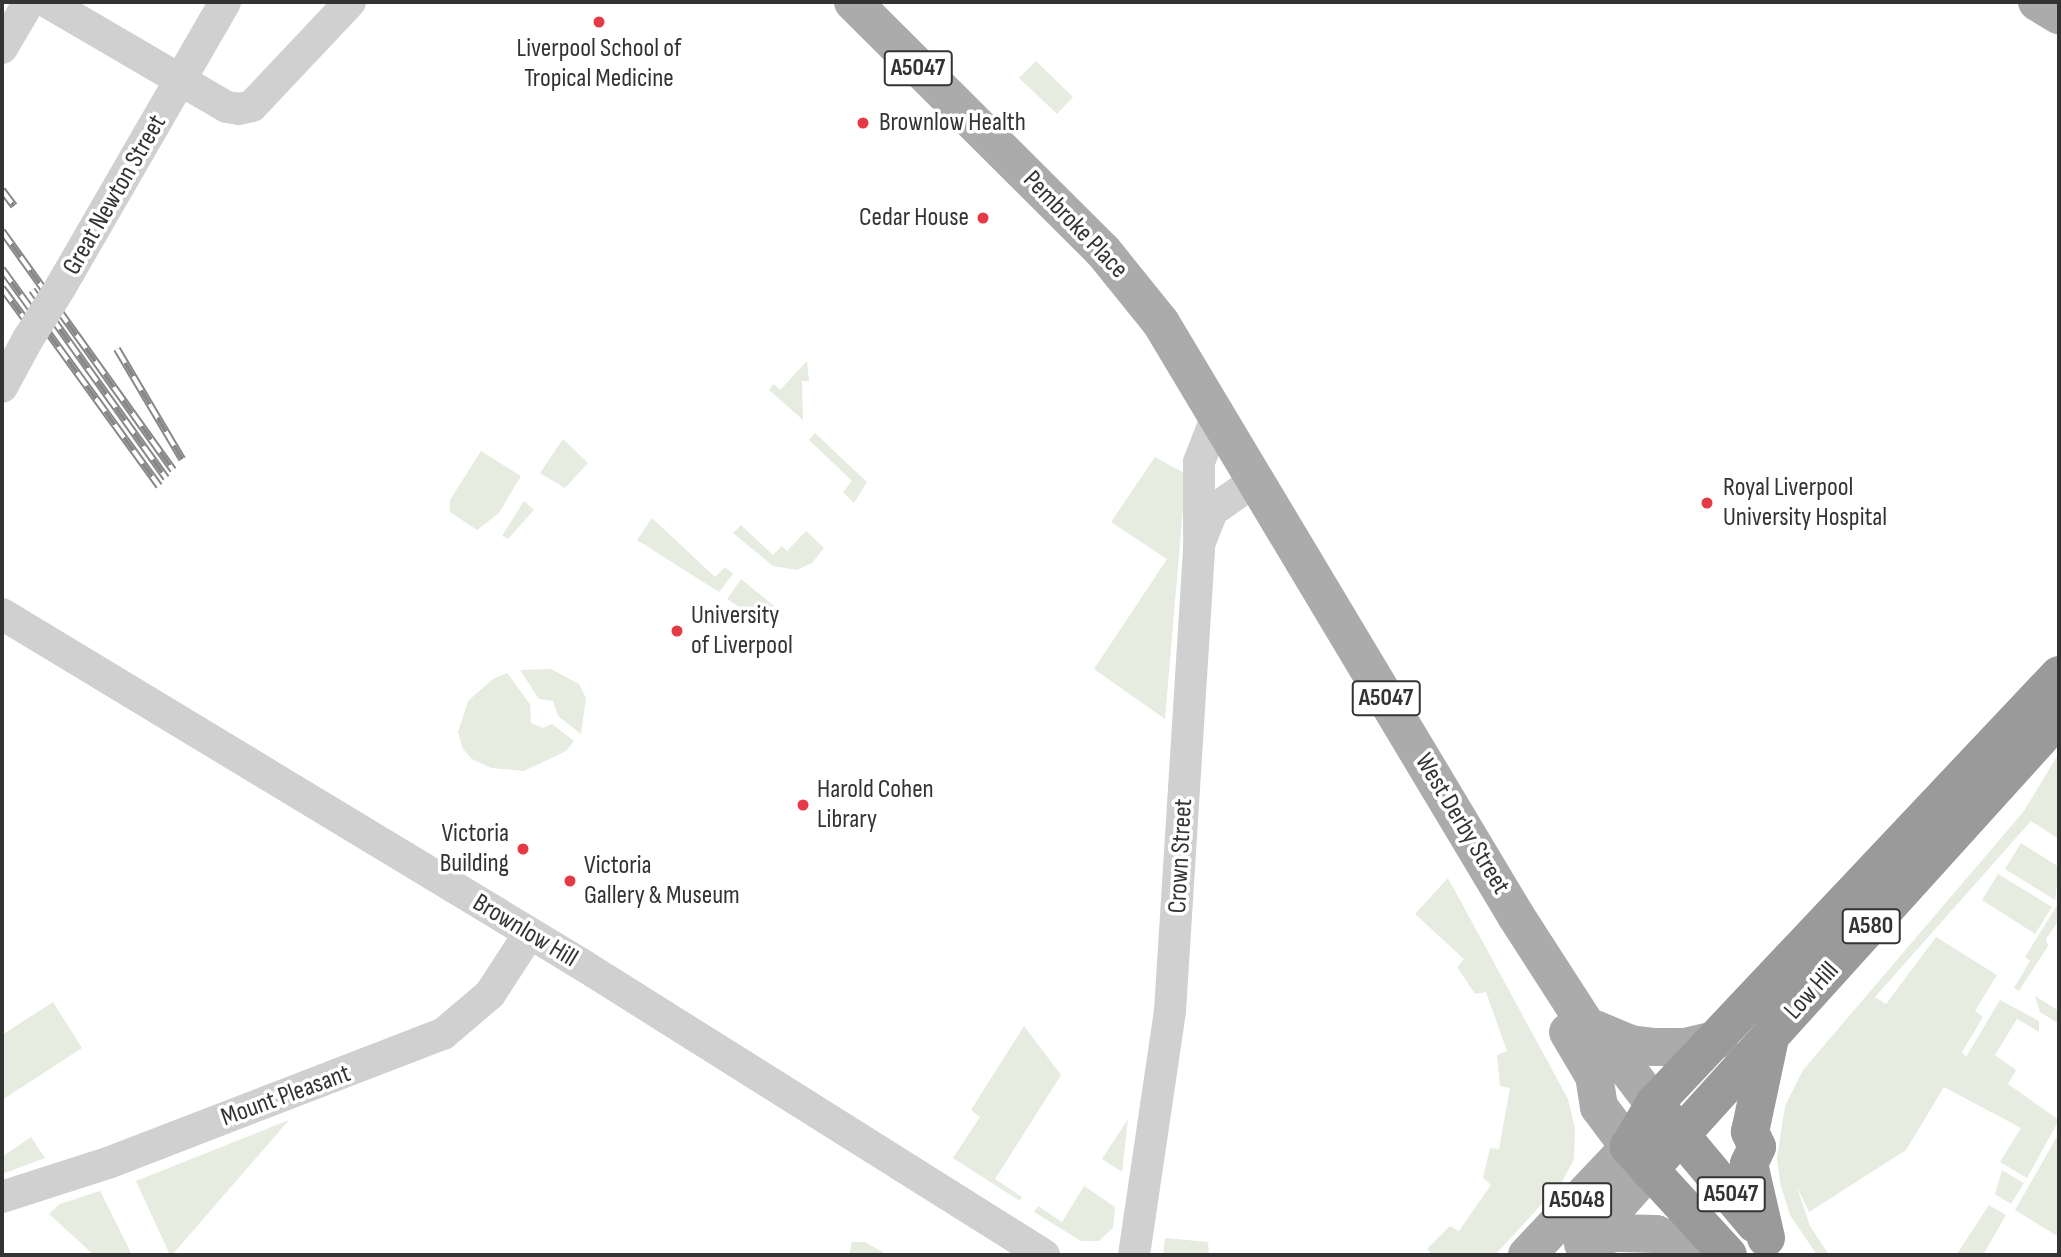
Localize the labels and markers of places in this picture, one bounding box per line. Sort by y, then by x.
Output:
marker: Liverpool School of Tropical Medicine [591,14,607,30]
place label: Liverpool School of Tropical Medicine [517,33,681,94]
place label: Brownlow Health [879,107,1026,139]
marker: Brownlow Health [853,113,873,133]
place label: Cedar House [859,202,969,234]
marker: Cedar House [975,210,991,226]
place label: Royal Liverpool University Hospital [1723,472,1887,534]
marker: Royal Liverpool University Hospital [1697,493,1717,513]
place label: University of Liverpool [691,600,793,662]
marker: University of Liverpool [669,623,685,639]
place label: Harold Cohen Library [817,774,934,836]
marker: Harold Cohen Library [795,797,811,813]
place label: Victoria Building [440,818,509,880]
marker: Victoria Building [515,841,531,857]
place label: Victoria Gallery & Museum [584,850,740,912]
marker: Victoria Gallery & Museum [562,873,578,889]

